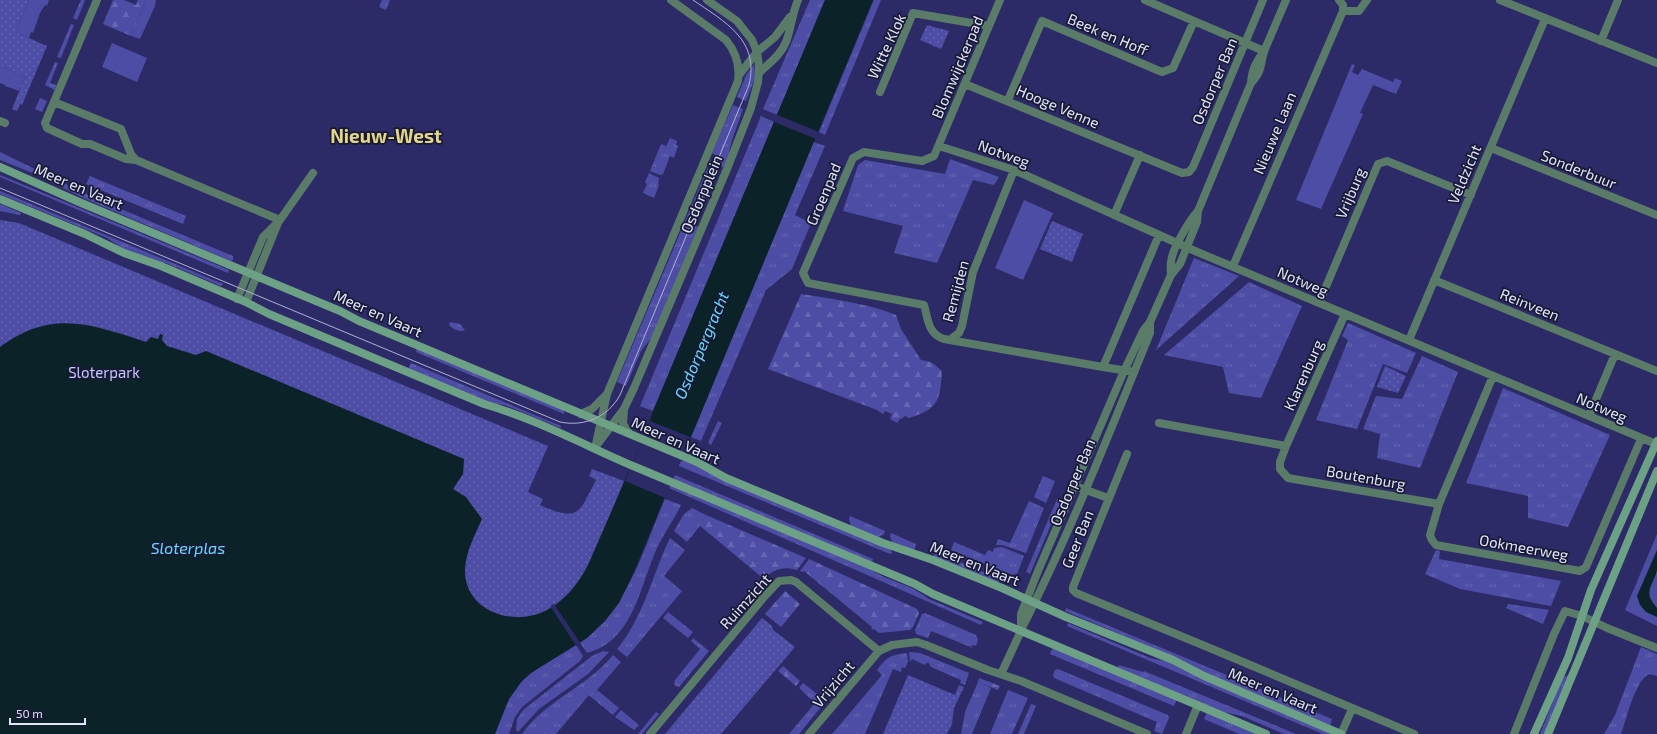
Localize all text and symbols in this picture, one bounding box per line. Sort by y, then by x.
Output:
street label: Beek en Hoff [1065,9,1151,59]
street label: Witte Klok [863,10,909,82]
street label: Blomwijckerpad [927,13,988,121]
street label: Osdorper Ban [1188,35,1240,127]
street label: Hooge Venne [1014,80,1102,132]
street label: Nieuwe Laan [1249,89,1299,177]
district label: Nieuw-West [330,124,442,147]
street label: Notweg [976,135,1033,171]
street label: Veldzicht [1443,141,1485,206]
street label: Sonderbuur [1539,146,1619,192]
street label: Osdorpplein [676,152,726,236]
street label: Meer en Vaart [32,159,126,213]
street label: Groenpad [802,160,844,228]
street label: Vrijburg [1331,164,1370,222]
street label: Remijden [938,258,973,324]
street label: Notweg [1275,262,1332,300]
street label: Reinveen [1498,284,1562,324]
street label: Meer en Vaart [331,285,425,341]
water label: Osdorpergracht [670,288,733,402]
street label: Klarenburg [1279,336,1327,413]
park label: Sloterpark [68,363,140,381]
street label: Notweg [1574,388,1631,426]
street label: Meer en Vaart [629,412,723,468]
street label: Osdorper Ban [1046,436,1098,528]
street label: Boutenburg [1325,461,1408,493]
street label: Geer Ban [1057,507,1097,571]
street label: Ookmeerweg [1478,530,1571,564]
street label: Meer en Vaart [928,537,1023,589]
water label: Sloterplas [151,538,225,557]
street label: Ruimzicht [716,570,775,632]
street label: Vrijzicht [808,657,859,712]
street label: Meer en Vaart [1226,663,1320,717]
scale bar [10,700,85,726]
text: 50 m [16,706,43,720]

